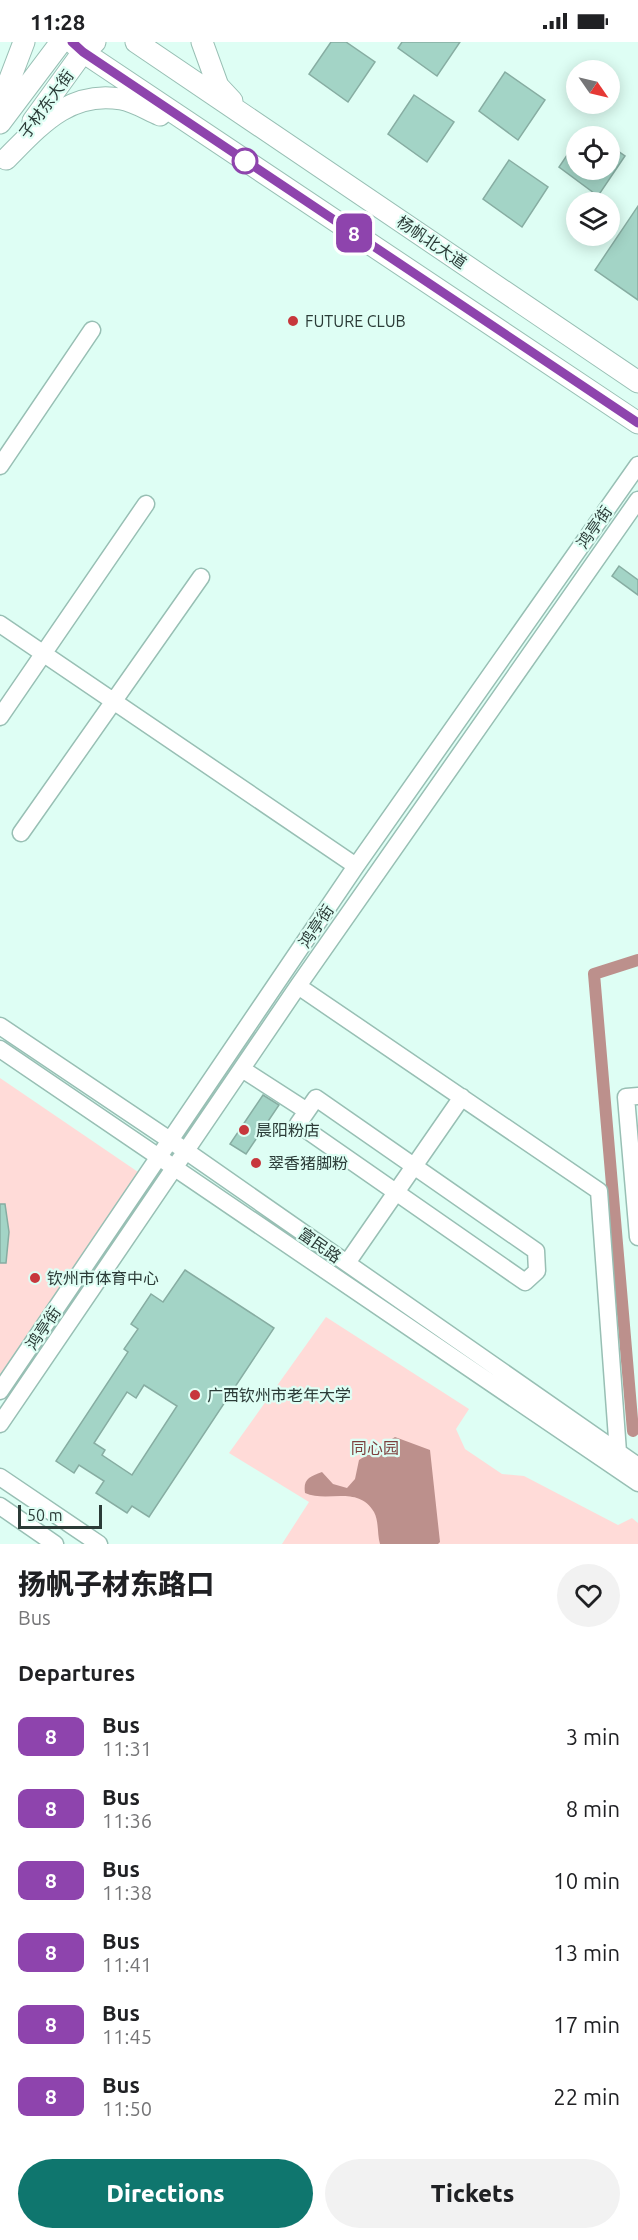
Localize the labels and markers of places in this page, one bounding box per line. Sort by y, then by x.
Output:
unlabelled marker [232,148,258,174]
place label: FUTURE CLUB [305,312,406,330]
marker: FUTURE CLUB [286,314,300,328]
place label: 晨阳粉店 [256,1121,320,1139]
marker: 晨阳粉店 [237,1123,251,1137]
place label: 翠香猪脚粉 [268,1154,348,1172]
marker: 翠香猪脚粉 [249,1156,263,1170]
place label: 钦州市体育中心 [47,1269,159,1287]
marker: 钦州市体育中心 [28,1271,42,1285]
place label: 广西钦州市老年大学 [207,1386,351,1404]
marker: 广西钦州市老年大学 [188,1388,202,1402]

